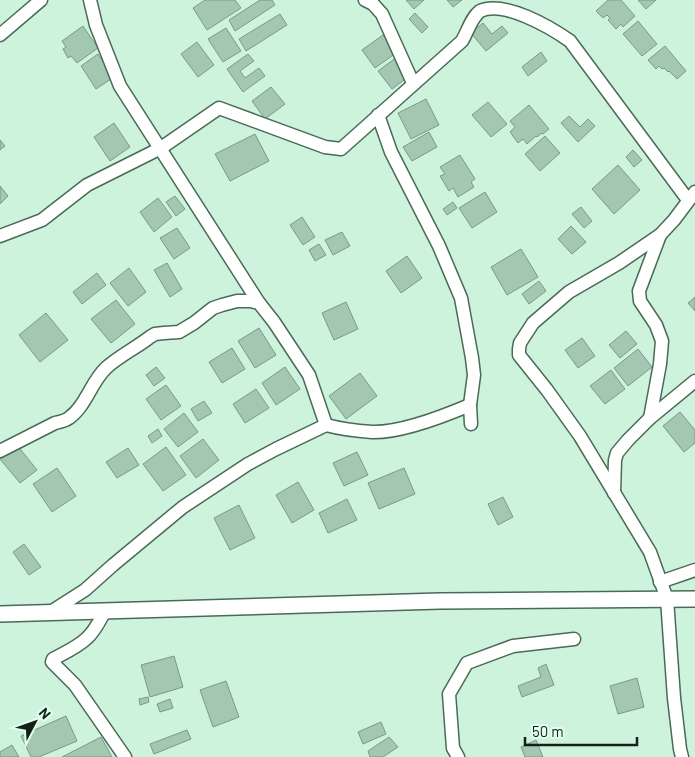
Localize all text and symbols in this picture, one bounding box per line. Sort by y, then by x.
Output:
north arrow [10,697,60,747]
text: N [36,704,55,722]
scale bar [525,714,638,746]
text: 50 m [532,722,564,740]

